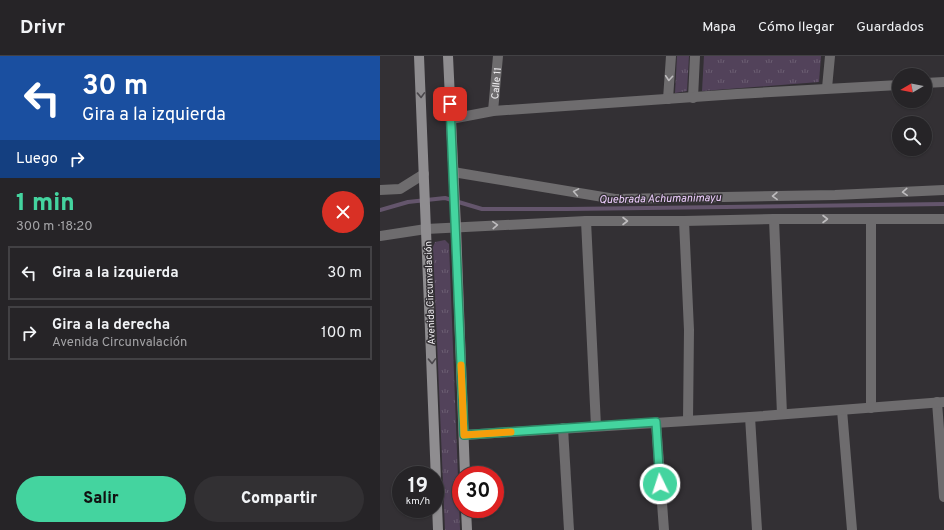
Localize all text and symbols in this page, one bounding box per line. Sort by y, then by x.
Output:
text: Drivr [20,16,65,40]
text: Mapa [702,19,736,36]
text: Cómo llegar [758,19,834,36]
text: Guardados [856,19,924,36]
street label: Calle 11 [489,67,505,100]
north arrow [892,68,932,108]
map controls [892,68,932,156]
text: 30 m [82,69,148,105]
icon: left [16,72,68,124]
one-way arrow [665,75,674,81]
pin [433,87,467,121]
one-way arrow [417,92,425,98]
icon: arrive [439,93,461,115]
text: Gira a la izquierda [82,104,226,127]
button: search [892,116,932,156]
icon: right [66,148,88,170]
text: Luego [16,150,58,169]
one-way arrow [573,188,579,197]
one-way arrow [902,188,908,196]
text: 1 min [16,189,75,219]
button: close [322,191,364,233]
water label: Quebrada Achumanimayu [599,191,722,207]
one-way arrow [772,192,778,200]
one-way arrow [822,215,828,223]
one-way arrow [622,217,628,225]
text: 300 m · 18:20 [16,219,92,235]
one-way arrow [492,221,498,230]
street label: Avenida Circunvalación [422,241,439,345]
icon: left [18,262,40,284]
text: Gira a la izquierda [52,264,179,283]
text: 30 m [327,264,362,283]
text: Gira a la derecha [52,316,170,335]
icon: right [18,322,40,344]
text: 100 m [321,324,362,343]
text: Avenida Circunvalación [52,335,187,351]
one-way arrow [427,358,436,364]
position arrow [639,463,681,505]
speed limit sign: 30 [452,466,504,518]
text: 19 [408,474,428,500]
button: Salir [16,476,186,522]
button: Compartir [194,476,364,522]
text: km/h [406,495,430,508]

